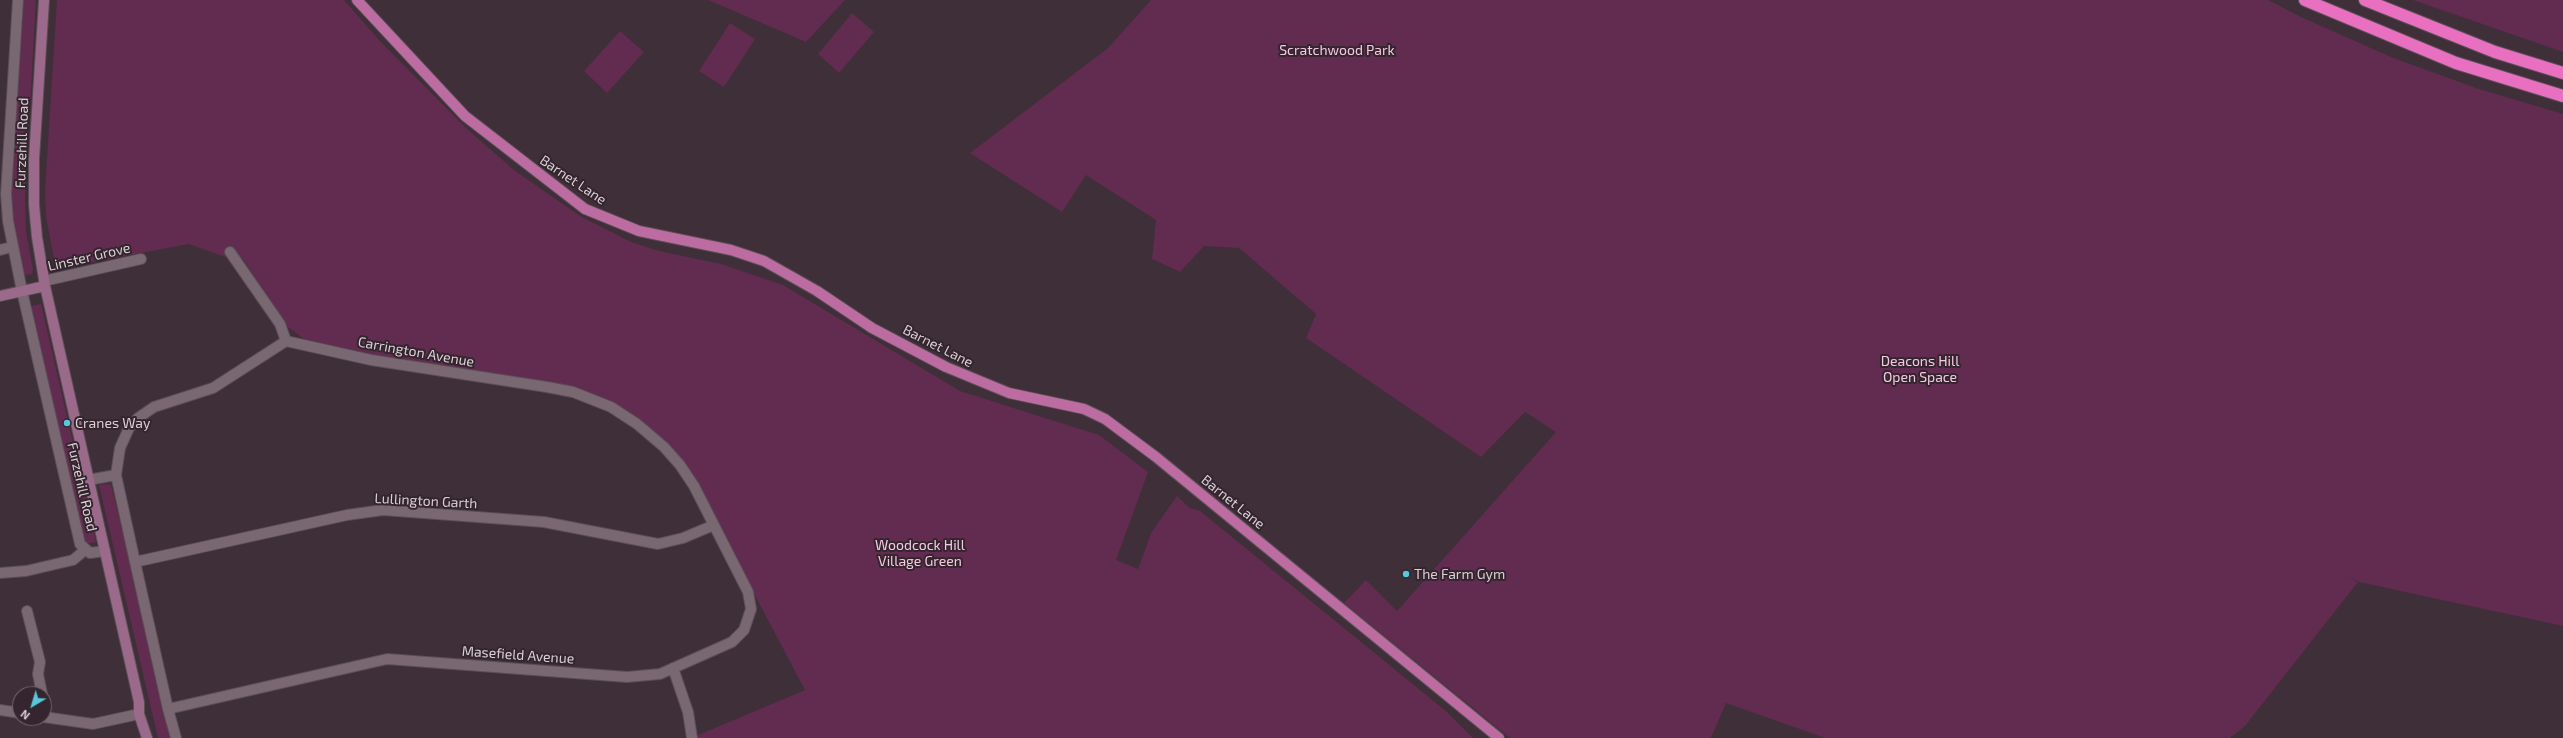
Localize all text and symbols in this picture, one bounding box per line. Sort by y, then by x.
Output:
park label: Scratchwood Park [1279,42,1395,58]
street label: Furzehill Road [12,97,32,189]
street label: Barnet Lane [537,152,609,208]
street label: Linster Grove [46,239,132,275]
street label: Barnet Lane [900,321,976,371]
street label: Carrington Avenue [357,334,475,370]
park label: Deacons Hill Open Space [1881,353,1959,386]
place label: Cranes Way [75,415,150,431]
marker: Cranes Way [62,418,72,428]
street label: Furzehill Road [64,441,100,533]
street label: Barnet Lane [1198,471,1268,533]
street label: Lullington Garth [374,490,478,512]
park label: Woodcock Hill Village Green [875,537,965,570]
place label: The Farm Gym [1414,566,1505,582]
marker: The Farm Gym [1401,569,1411,579]
street label: Masefield Avenue [461,643,575,667]
north arrow [12,686,52,726]
text: N [18,707,32,723]

